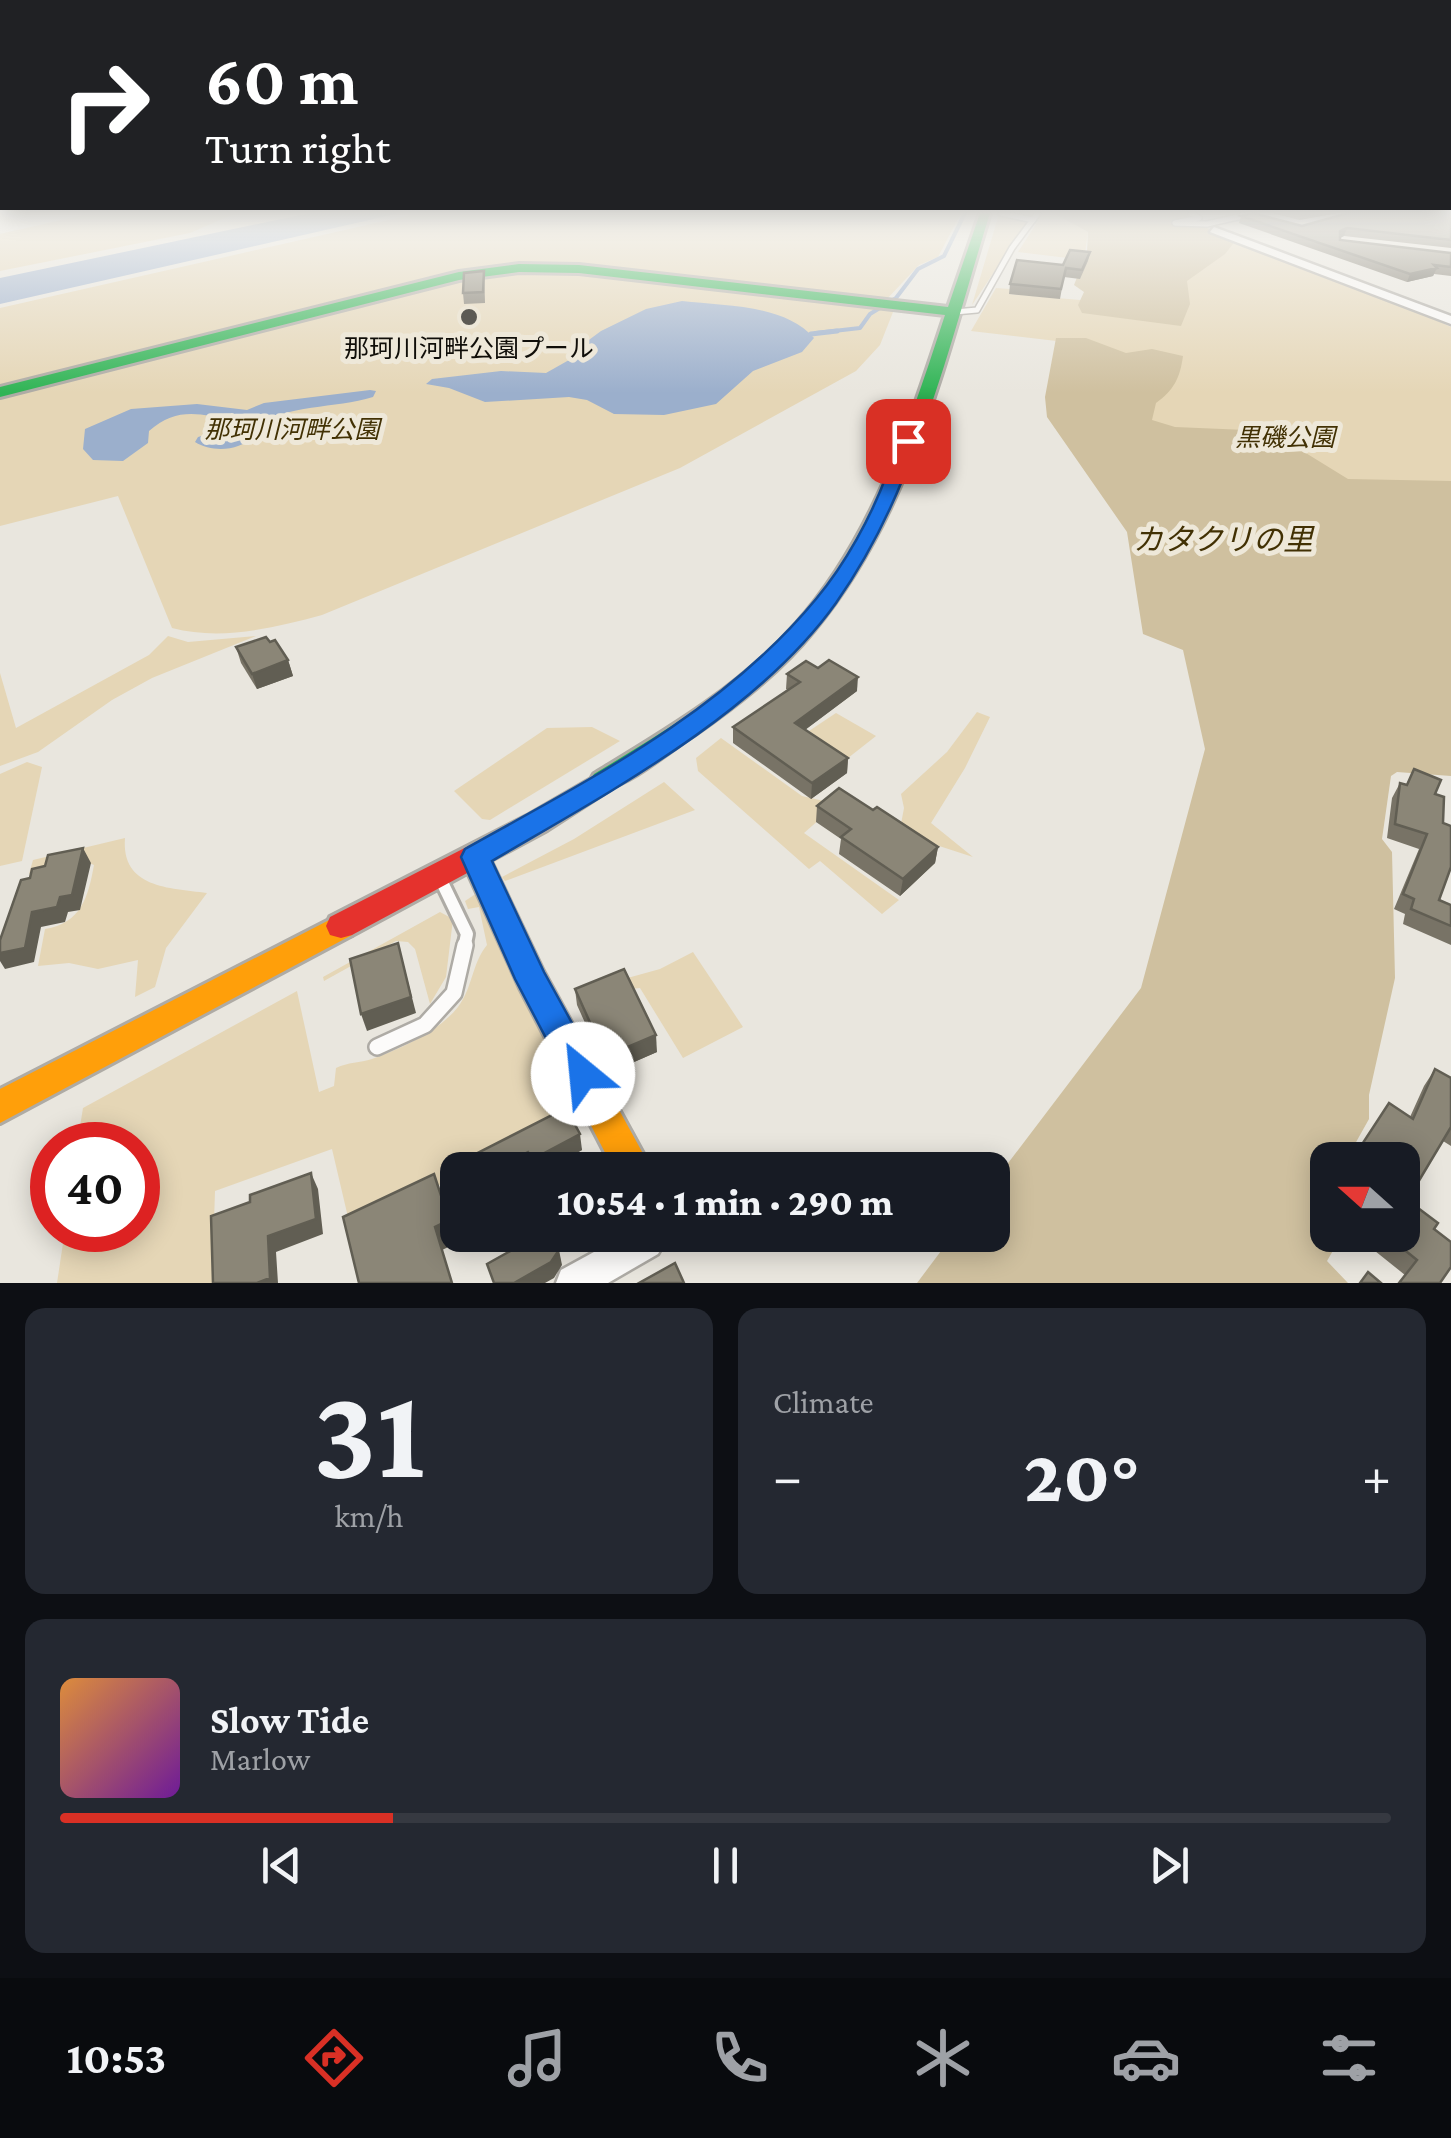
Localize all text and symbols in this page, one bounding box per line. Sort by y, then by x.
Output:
icon: right [40,40,170,170]
text: 60 m [205,41,358,119]
text: Turn right [205,123,390,173]
marker: 那珂川河畔公園プール [458,306,480,328]
place label: 那珂川河畔公園プール [344,335,594,362]
pin [866,399,951,484]
icon: arrive [881,414,936,469]
park label: 那珂川河畔公園 [204,416,382,443]
park label: 黒磯公園 [1235,424,1338,451]
park label: カタクリの里 [1133,523,1315,556]
position arrow [531,1022,635,1126]
speed limit sign: 40 [30,1122,160,1252]
north arrow [1310,1142,1420,1252]
map controls [1310,1142,1420,1252]
text: 10:54 · 1 min · 290 m [557,1181,893,1223]
text: 31 [313,1360,425,1505]
text: Climate [773,1384,874,1420]
text: 20° [1024,1434,1140,1517]
text: − [773,1446,802,1507]
text: + [1362,1446,1391,1507]
text: km/h [335,1498,404,1534]
text: Slow Tide [210,1699,369,1741]
text: Marlow [210,1741,310,1777]
icon: previous [254,1838,309,1893]
icon: pause [698,1838,753,1893]
icon: next [1142,1838,1197,1893]
icon: directions [299,2023,369,2093]
icon: music [502,2023,572,2093]
icon: phone [705,2023,775,2093]
icon: climate [908,2023,978,2093]
icon: car [1111,2023,1181,2093]
icon: filters [1314,2023,1384,2093]
text: 10:53 [67,2033,166,2083]

